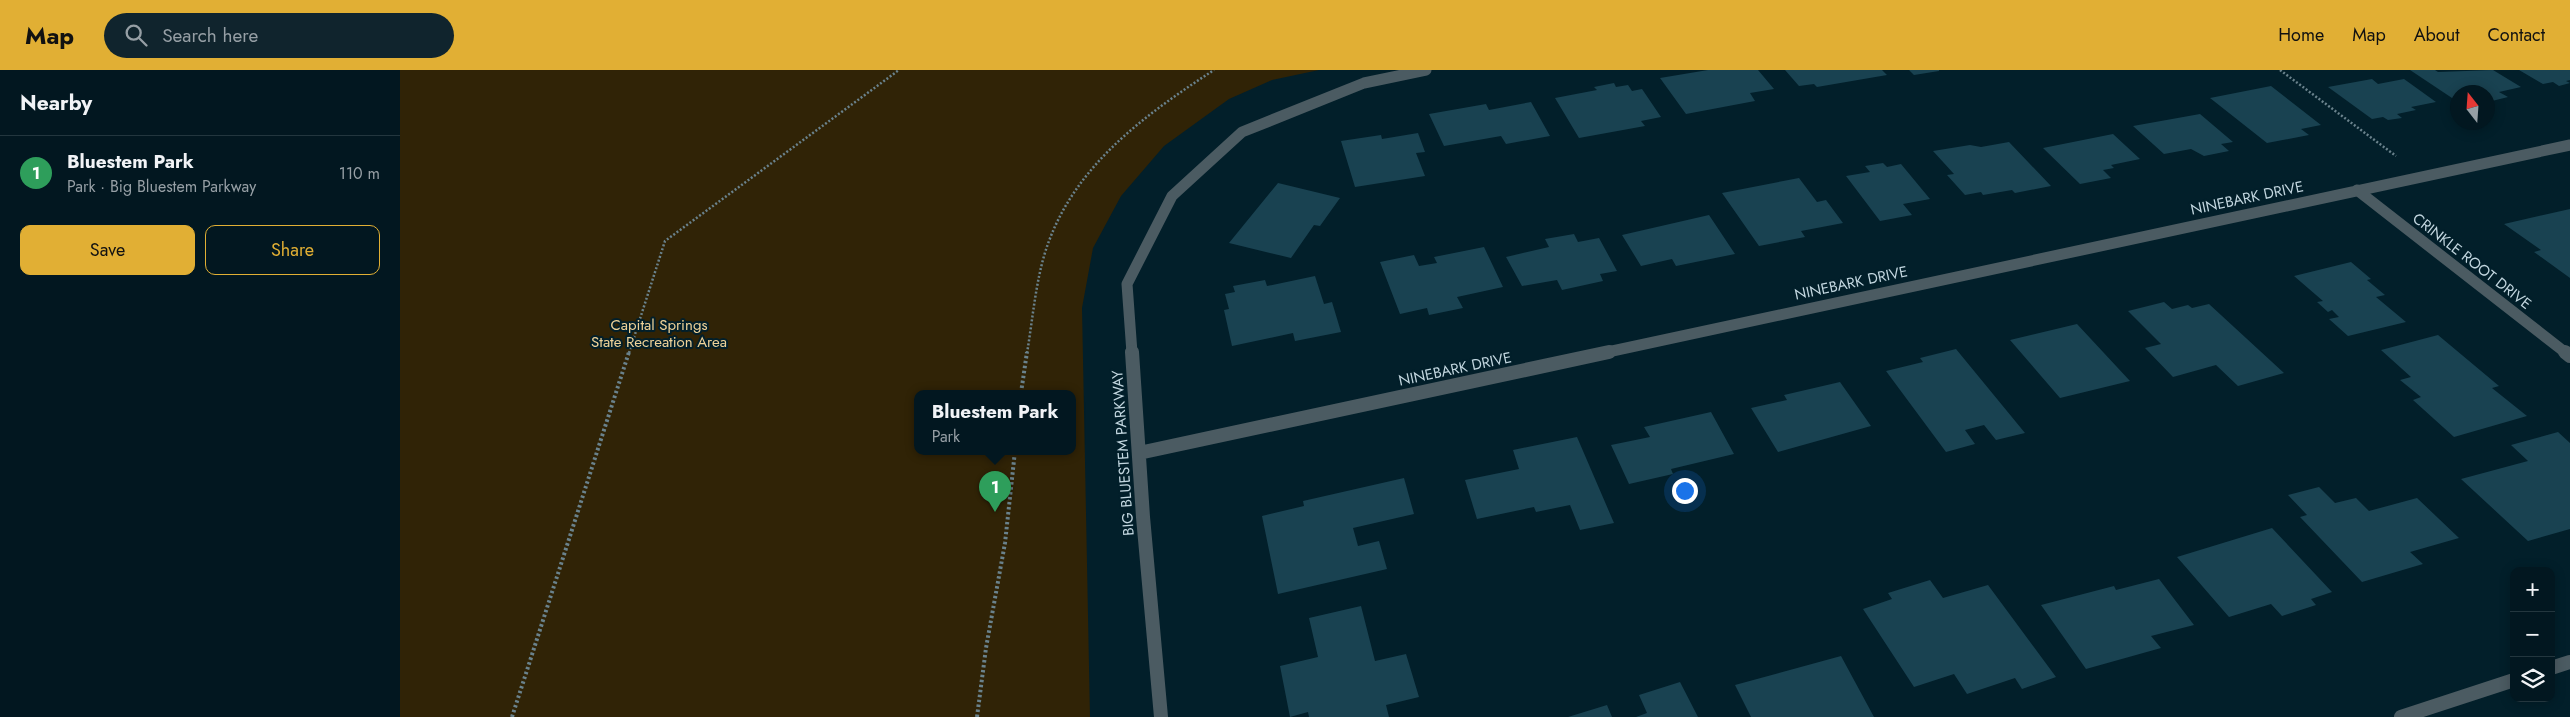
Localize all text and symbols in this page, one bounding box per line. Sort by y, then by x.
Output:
search box [104,13,454,58]
text: Map [25,18,74,53]
icon: search [122,21,150,49]
text: Search here [162,22,258,49]
text: Home [2278,22,2324,48]
text: Map [2352,22,2386,48]
text: About [2414,22,2459,48]
text: Contact [2487,22,2545,48]
north arrow [2450,85,2495,130]
text: Nearby [20,88,92,118]
text: Bluestem Park [67,148,194,175]
text: 1 [32,162,40,185]
text: 110 m [339,162,380,185]
text: Park · Big Bluestem Parkway [67,175,256,198]
street label: NINEBARK DRIVE [2188,175,2306,221]
street label: CRINKLE ROOT DRIVE [2408,208,2536,314]
button: Save [20,225,195,275]
button: Share [205,225,380,275]
street label: NINEBARK DRIVE [1792,260,1910,306]
park label: Capital Springs State Recreation Area [591,314,727,353]
street label: NINEBARK DRIVE [1396,346,1514,392]
street label: BIG BLUESTEM PARKWAY [1106,369,1140,537]
popup [914,390,1076,455]
text: Bluestem Park [932,398,1058,425]
text: Park [932,425,960,448]
pin: 1 [979,471,1011,512]
your location [1672,478,1698,504]
map controls [2510,567,2555,702]
button: + [2510,567,2555,612]
button: − [2510,612,2555,657]
button: layers [2510,657,2555,702]

